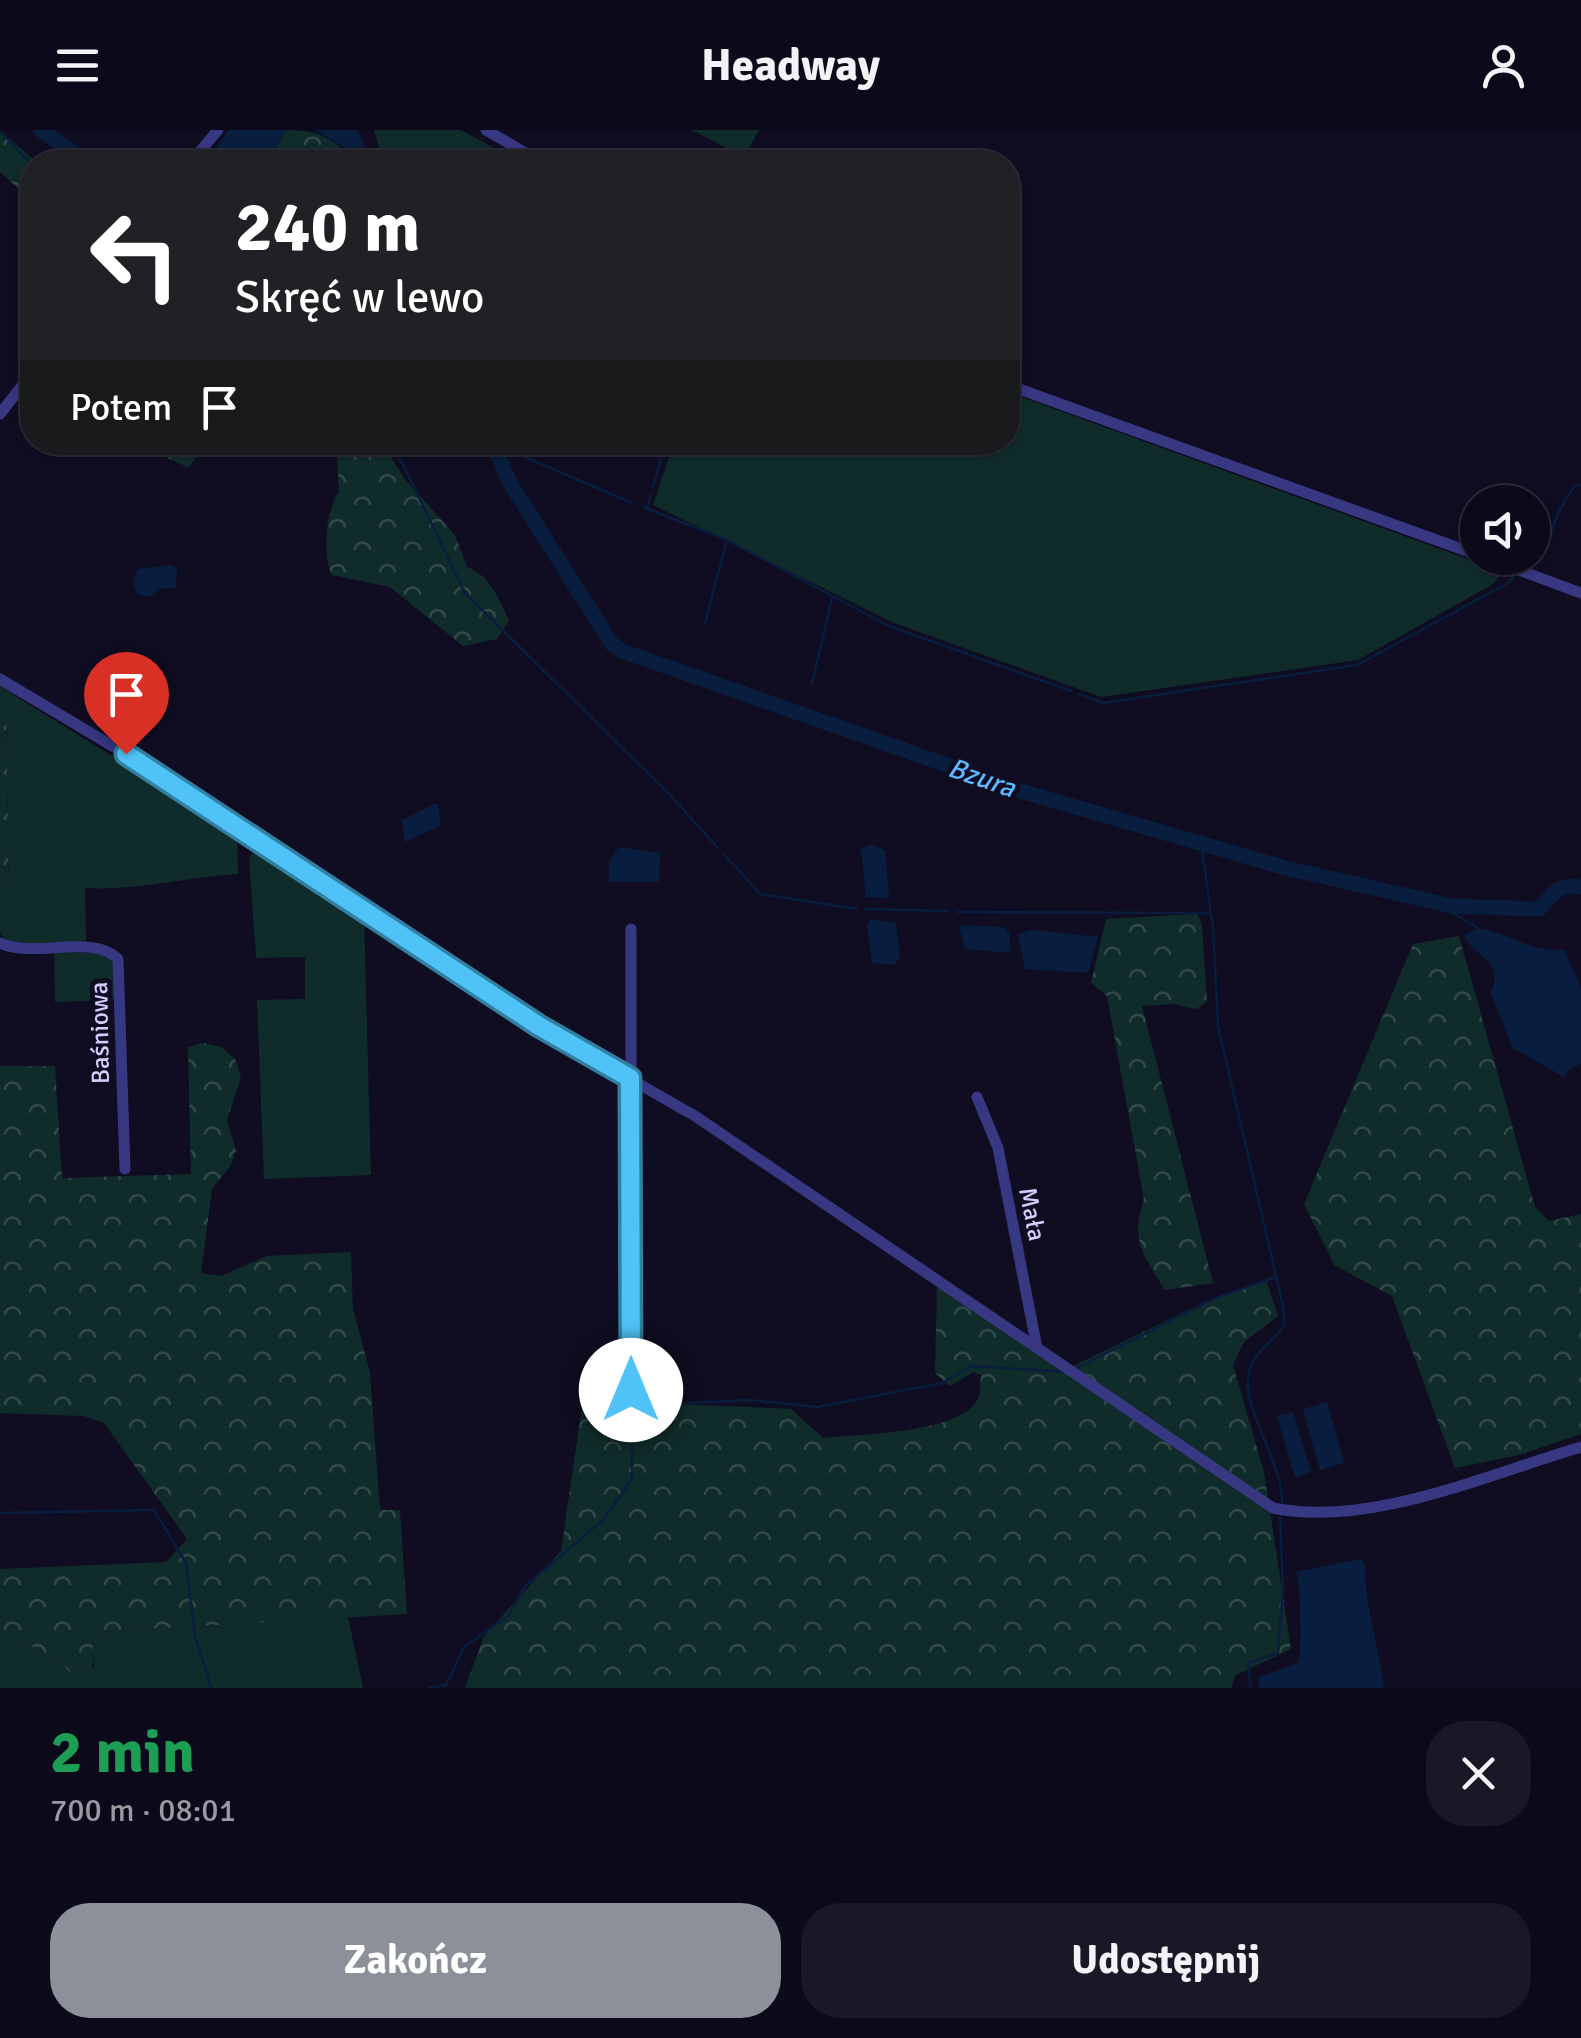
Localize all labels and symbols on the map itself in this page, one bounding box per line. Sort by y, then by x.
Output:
pin [84,652,169,755]
water label: Bzura [944,751,1020,805]
street label: Baśniowa [83,982,116,1084]
street label: Mała [1012,1185,1053,1244]
position arrow [579,1338,683,1442]

